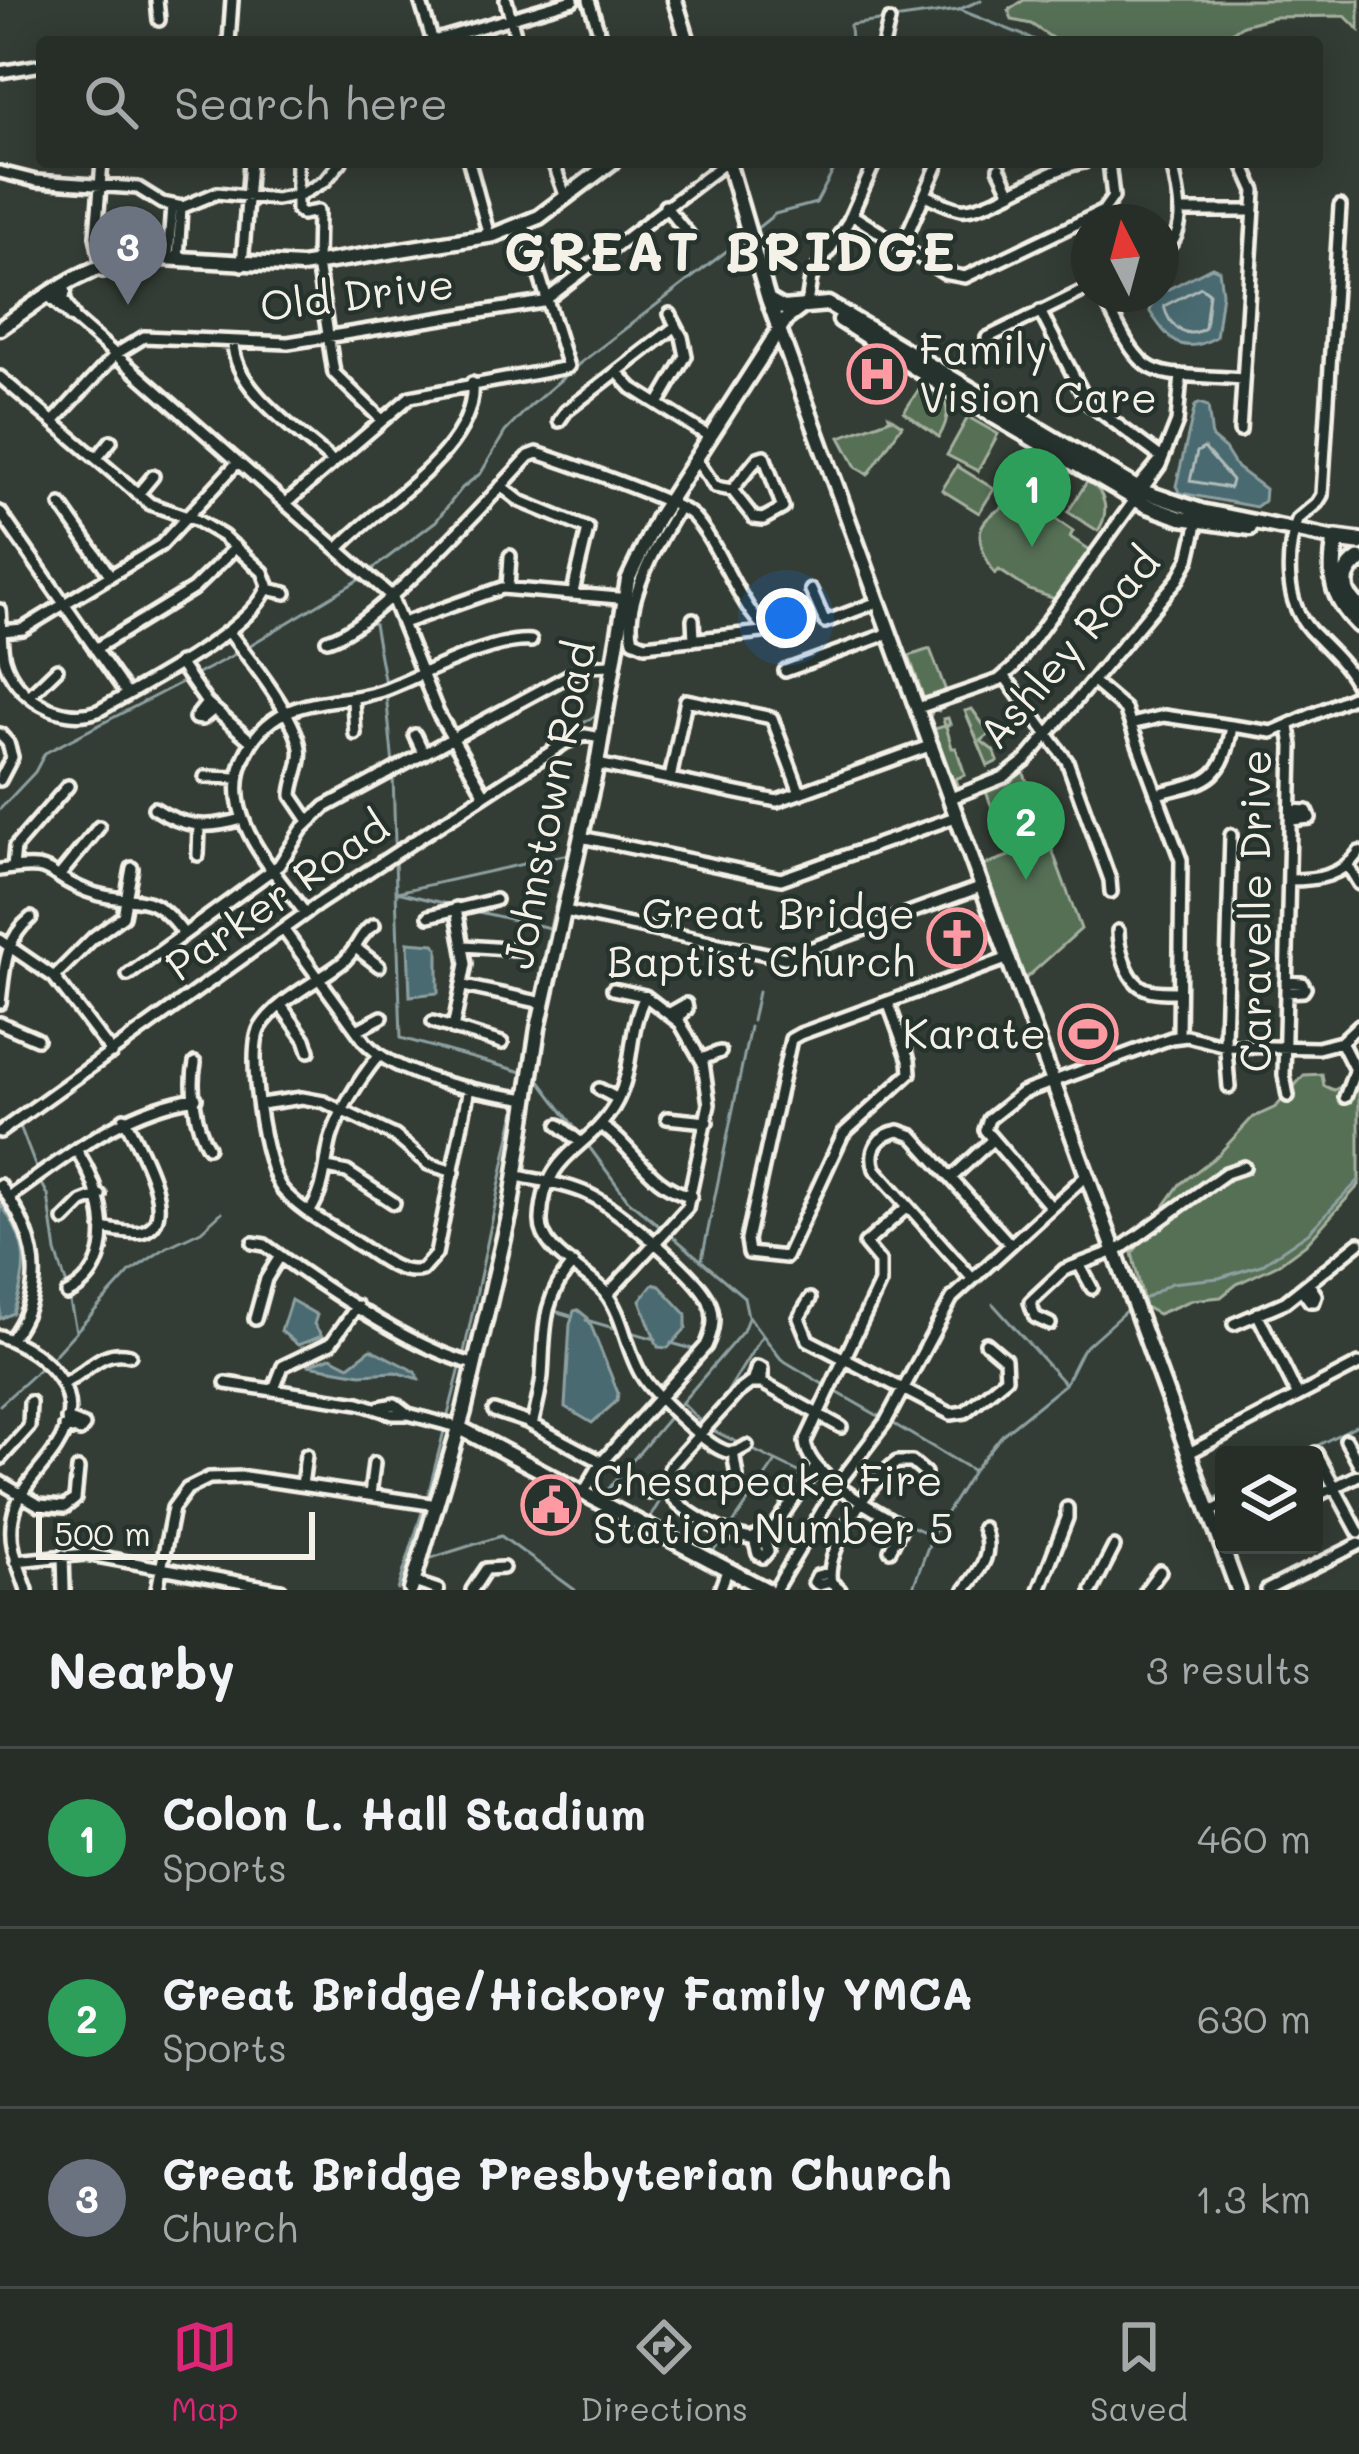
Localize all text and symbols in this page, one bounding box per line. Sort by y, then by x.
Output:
search box [36,36,1323,168]
icon: search [78,69,144,135]
text: Search here [174,73,448,131]
north arrow [1071,204,1179,312]
pin: 3 [89,206,167,305]
district label: GREAT BRIDGE [504,214,958,285]
street label: Old Drive [257,254,457,333]
place label: Family Vision Care [919,321,1157,424]
hospital icon: Family Vision Care [846,343,908,405]
pin: 1 [993,448,1071,547]
street label: Ashley Road [965,535,1171,759]
your location [756,588,816,648]
street label: Johnstown Road [489,636,606,973]
street label: Caravelle Drive [1227,749,1282,1073]
pin: 2 [987,781,1065,880]
street label: Parker Road [154,798,399,992]
place label: Great Bridge Baptist Church [607,885,915,988]
church icon: Great Bridge Baptist Church [926,907,988,969]
sports icon: Karate [1057,1003,1119,1065]
place label: Karate [903,1005,1046,1060]
map controls [1215,1446,1323,1554]
button: layers [1215,1446,1323,1554]
place label: Chesapeake Fire Station Number 5 [593,1452,953,1555]
public building icon: Chesapeake Fire Station Number 5 [520,1474,582,1536]
scale bar [36,1506,315,1559]
text: 500 m [54,1511,151,1554]
text: Nearby [48,1635,235,1702]
text: 3 results [1146,1643,1311,1694]
text: Colon L. Hall Stadium [162,1783,646,1841]
text: 1 [78,1812,96,1863]
text: 460 m [1197,1812,1311,1863]
text: Sports [162,1841,287,1892]
text: Great Bridge/Hickory Family YMCA [162,1963,973,2021]
text: 2 [76,1992,98,2043]
text: 630 m [1197,1992,1311,2043]
text: Sports [162,2021,287,2072]
text: Great Bridge Presbyterian Church [162,2143,952,2201]
text: 3 [75,2172,99,2223]
text: 1.3 km [1195,2172,1311,2223]
text: Church [162,2201,298,2252]
tab: Map [171,2314,238,2429]
tab: Directions [580,2314,748,2429]
tab: Saved [1090,2314,1188,2429]

